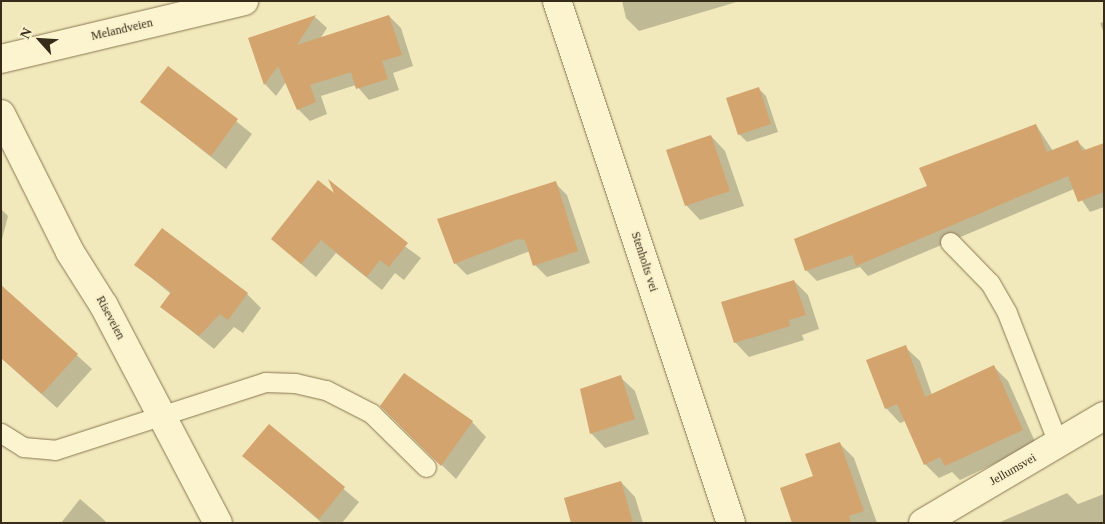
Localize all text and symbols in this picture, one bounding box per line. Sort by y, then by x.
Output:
north arrow [15,15,65,65]
street label: Melandveien [90,16,154,44]
text: N [17,25,35,41]
street label: Stenholts vei [628,230,660,294]
street label: Riseveien [93,294,127,342]
street label: Jellumsvei [987,451,1039,489]

